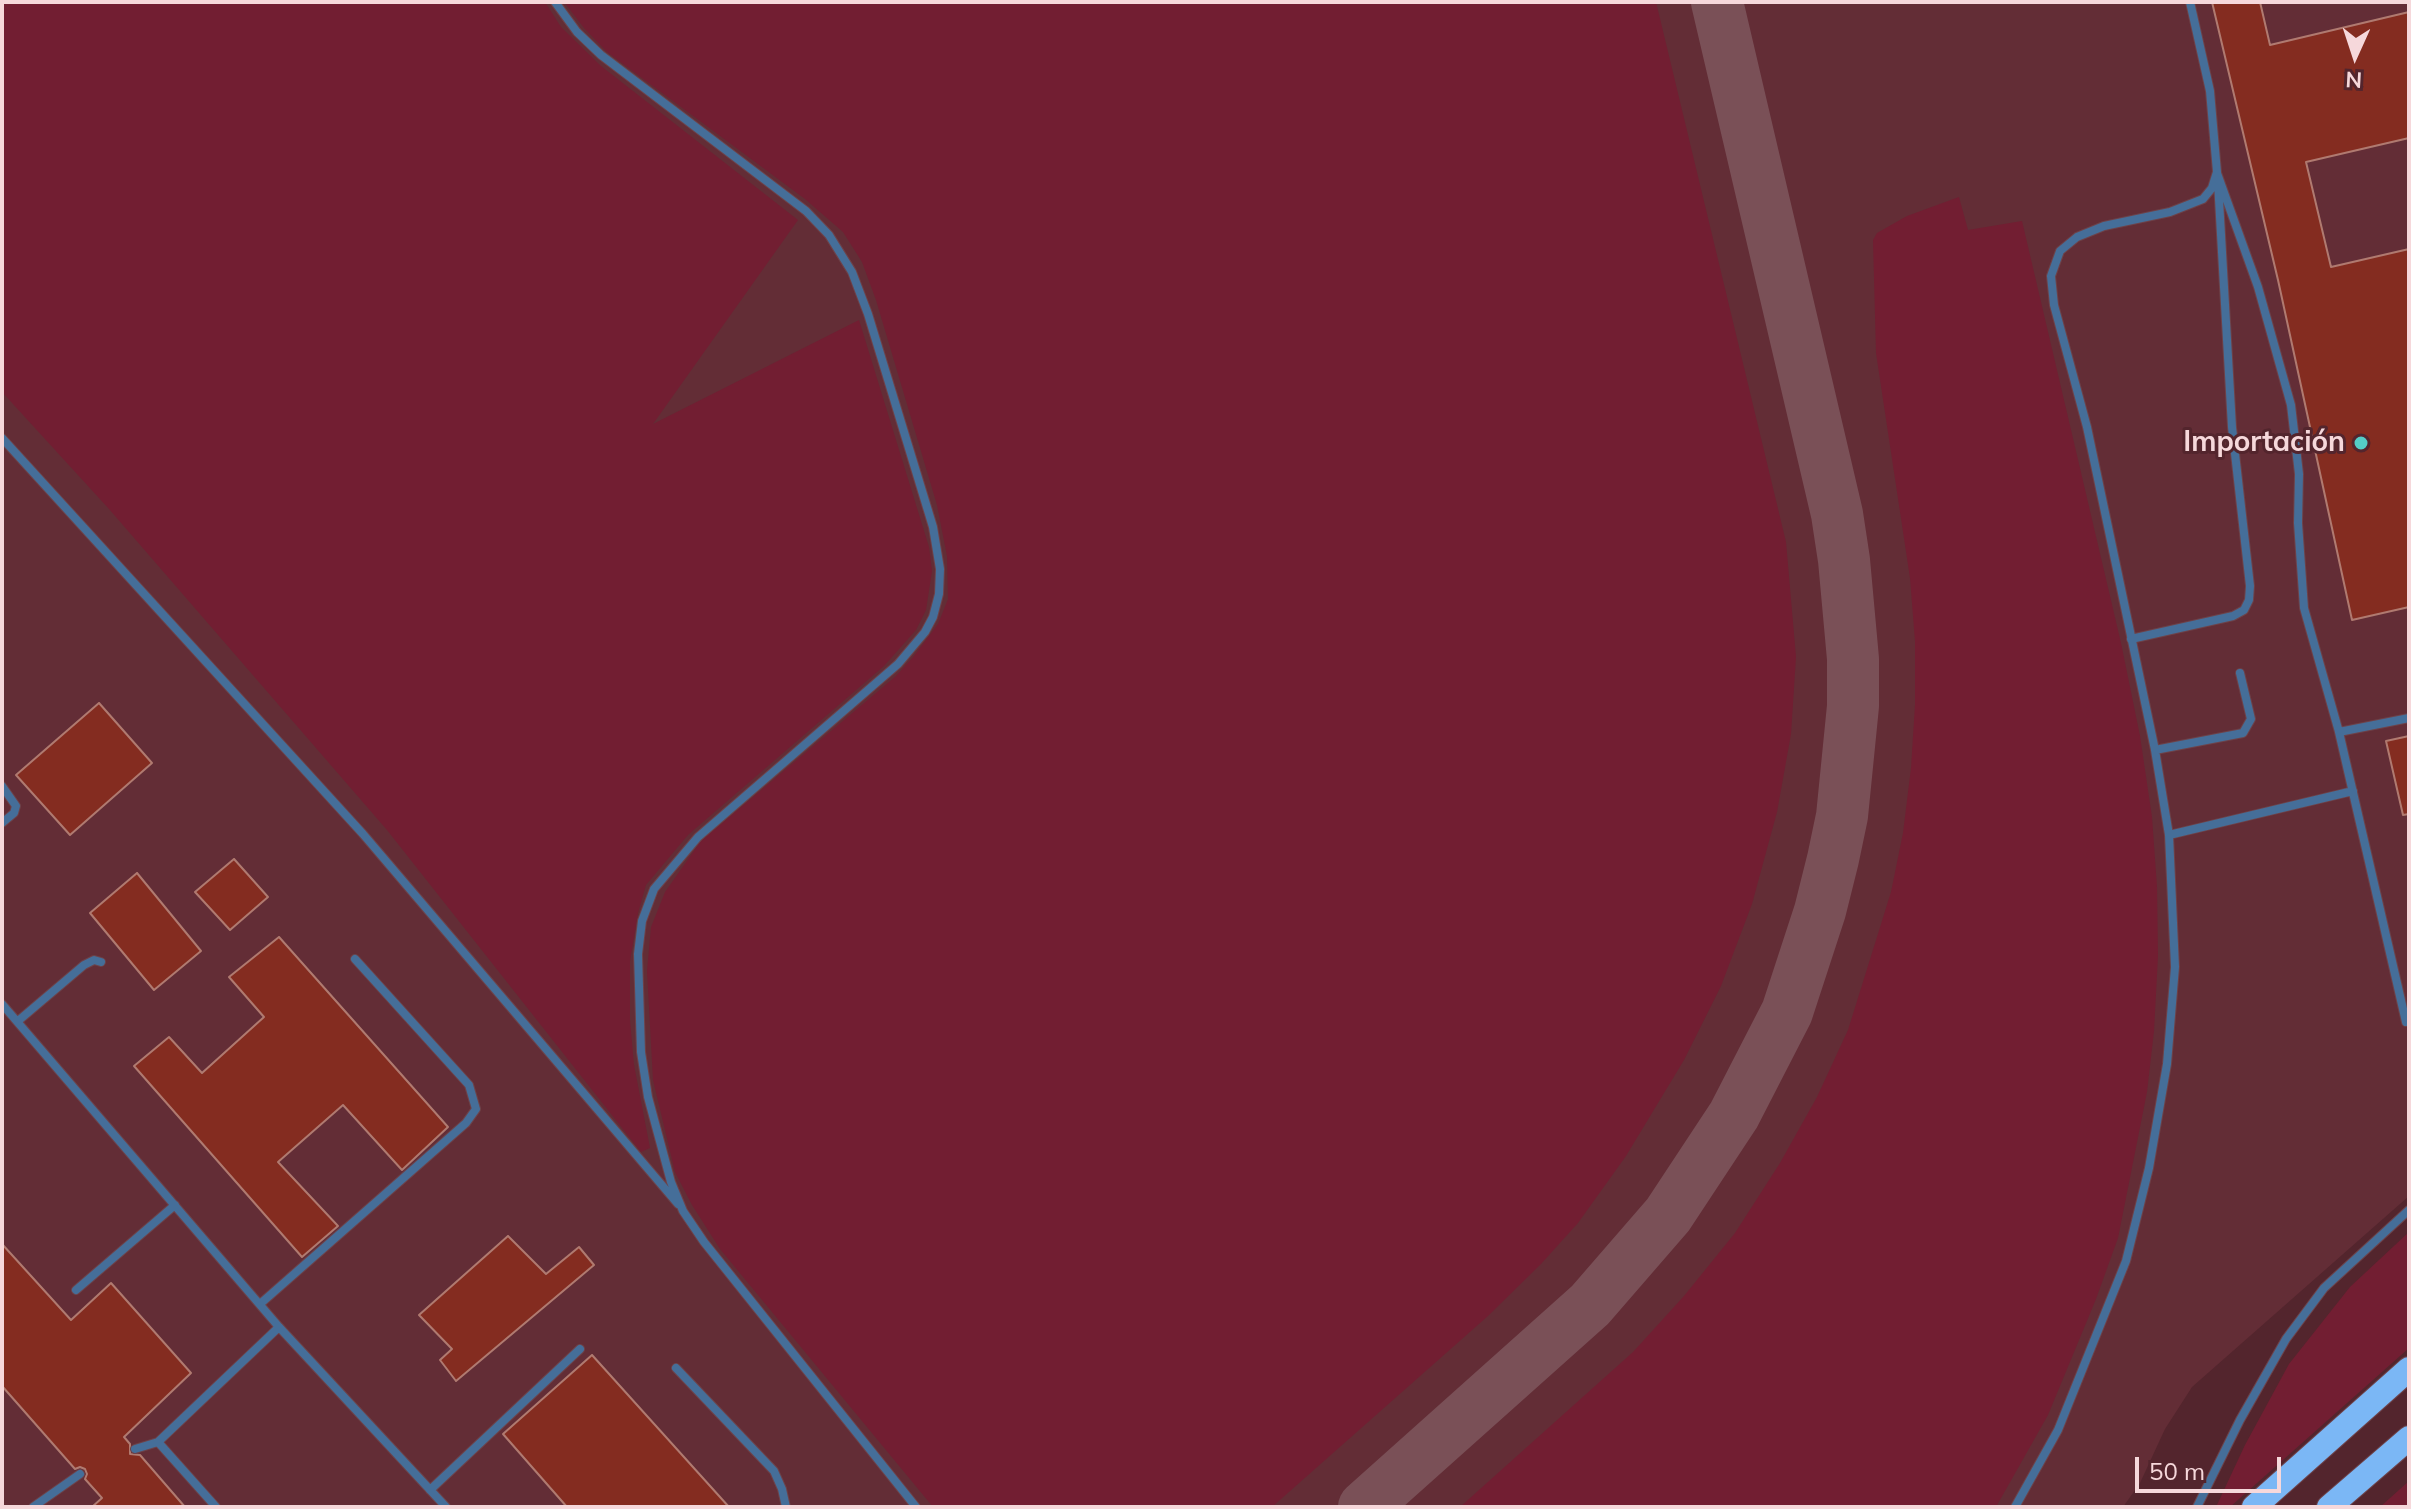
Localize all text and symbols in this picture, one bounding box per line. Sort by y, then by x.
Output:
north arrow [2315,16,2395,96]
text: N [2345,66,2363,94]
place label: Importación [2183,426,2345,460]
marker: Importación [2352,434,2370,452]
scale bar [2139,1441,2285,1491]
text: 50 m [2149,1456,2205,1486]

